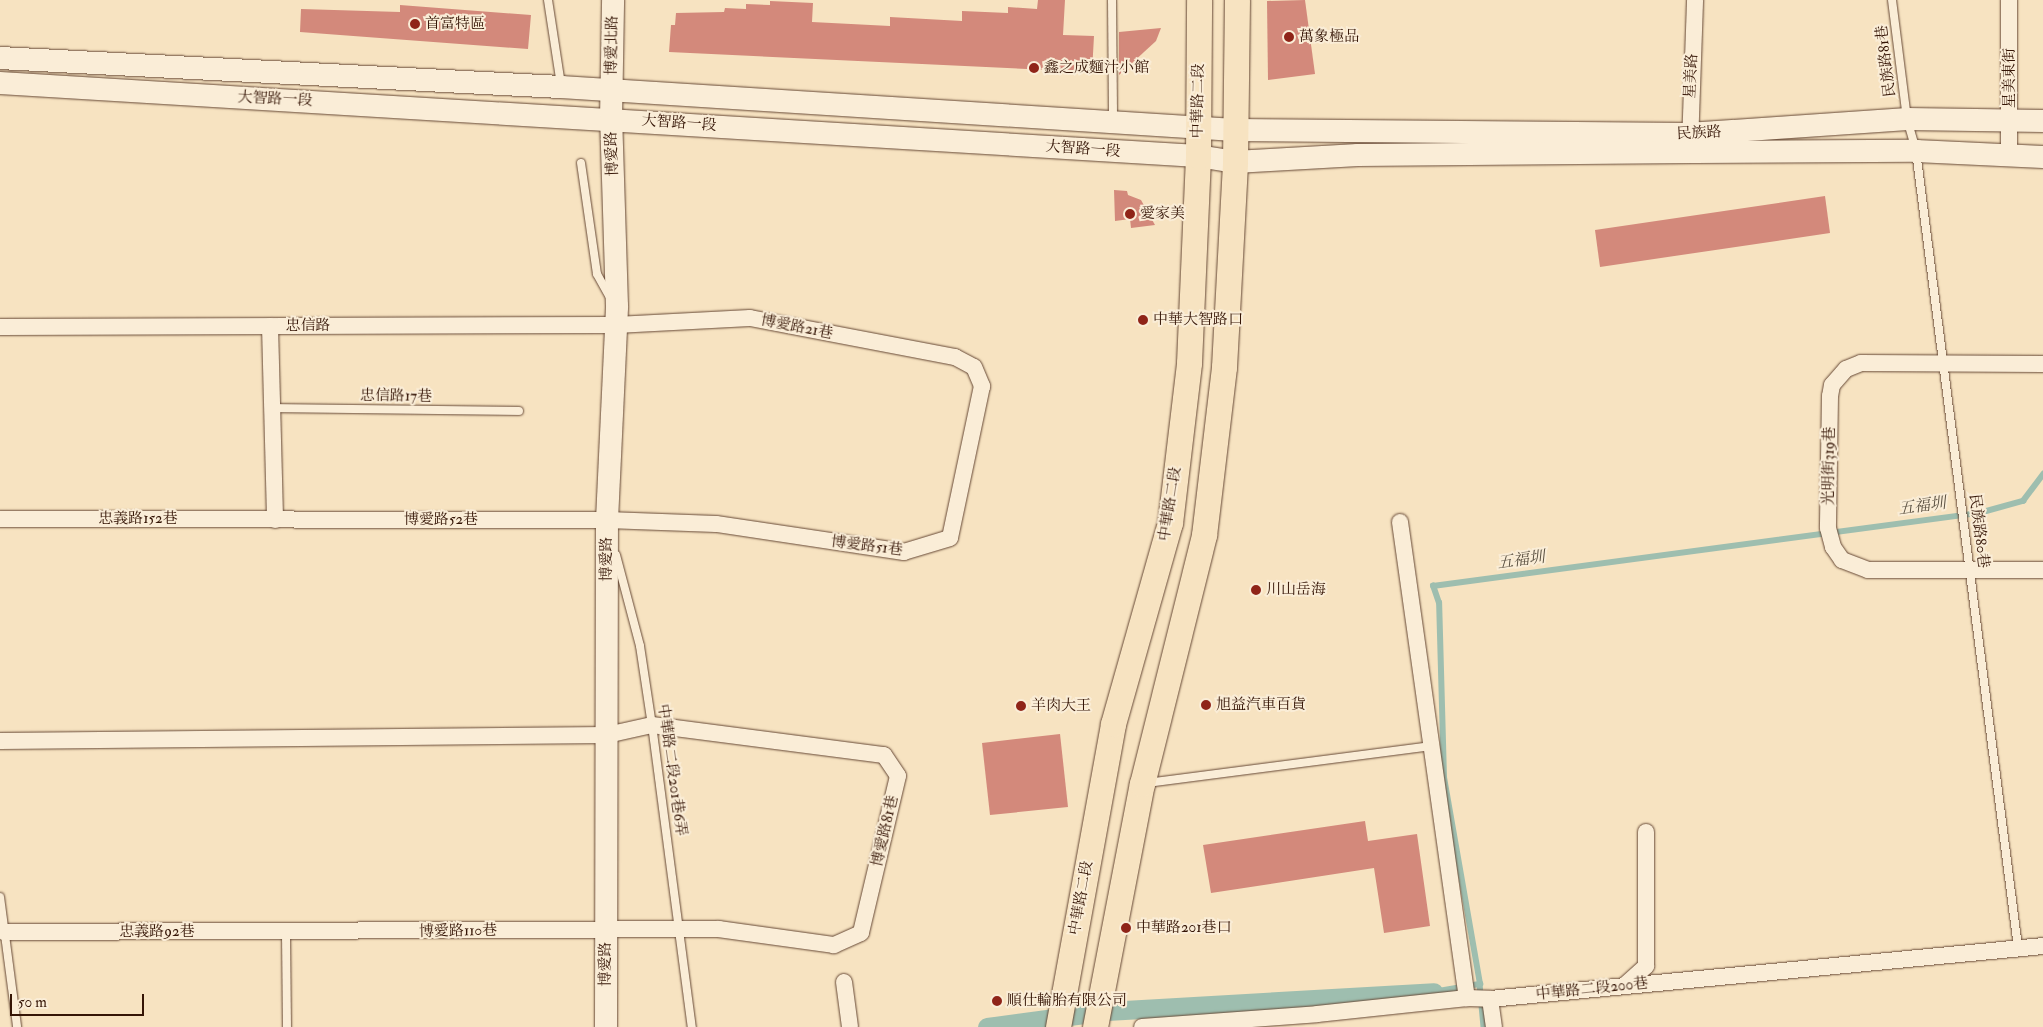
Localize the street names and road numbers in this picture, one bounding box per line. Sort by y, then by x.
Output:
street label: 博愛北路 [602,15,622,75]
street label: 民族路81巷 [1873,24,1899,98]
street label: 星美東街 [2001,48,2019,108]
street label: 星美路 [1681,53,1701,99]
street label: 中華路二段 [1188,63,1208,139]
street label: 大智路一段 [237,88,313,110]
street label: 大智路一段 [641,111,717,135]
street label: 民族路 [1676,123,1722,143]
street label: 博愛路 [602,131,622,177]
street label: 大智路一段 [1045,137,1121,161]
street label: 博愛路21巷 [759,311,835,343]
street label: 忠信路 [286,317,330,335]
street label: 忠信路17巷 [360,386,432,406]
street label: 光明街319巷 [1819,426,1839,506]
street label: 中華路二段 [1155,466,1185,542]
street label: 民族路80巷 [1966,493,1992,569]
street label: 忠義路152巷 [98,510,178,528]
street label: 博愛路52巷 [404,511,478,529]
street label: 博愛路51巷 [830,533,904,559]
street label: 博愛路 [598,537,616,581]
street label: 中華路二段201巷6弄 [654,703,690,837]
street label: 博愛路81巷 [868,794,902,868]
street label: 中華路二段 [1066,860,1096,936]
street label: 博愛路110巷 [419,921,497,941]
street label: 忠義路92巷 [119,923,195,941]
street label: 博愛路 [597,942,615,986]
street label: 中華路二段200巷 [1535,974,1649,1004]

